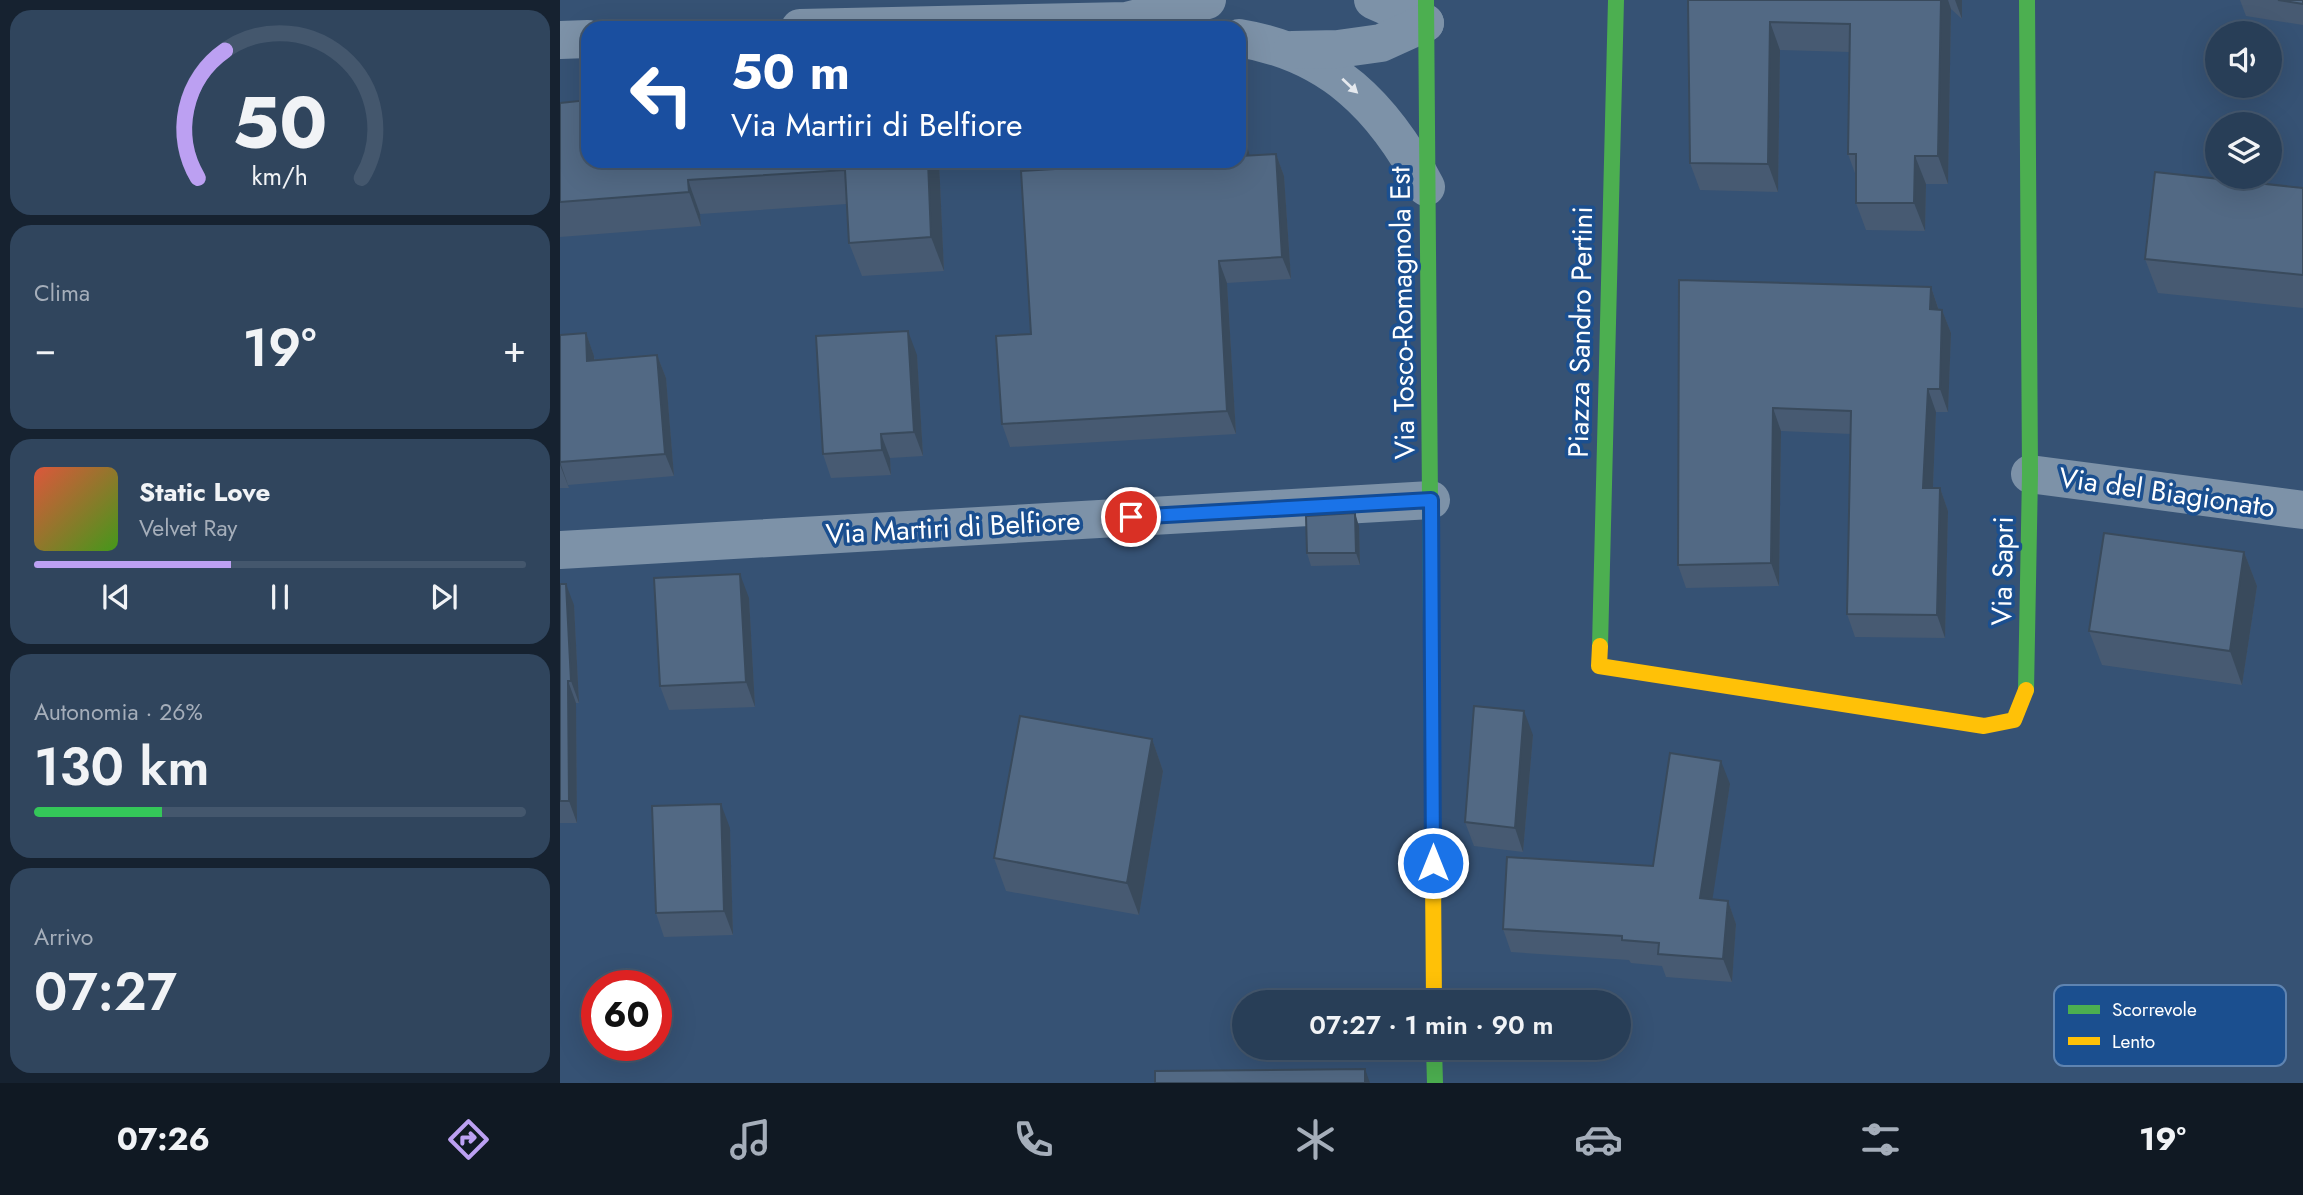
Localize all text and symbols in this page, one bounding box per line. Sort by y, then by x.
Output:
map controls [2205,21,2282,189]
button: sound [2205,21,2282,98]
text: 50 m [731,37,850,107]
icon: left [616,49,707,140]
text: 50 [232,71,328,176]
one-way arrow [1341,78,1359,94]
text: Via Martiri di Belfiore [731,102,1022,148]
button: layers [2205,112,2282,189]
text: km/h [252,158,308,194]
street label: Via Tosco-Romagnola Est [1379,166,1426,460]
street label: Piazza Sandro Pertini [1558,206,1603,458]
text: Clima [34,276,90,310]
text: 19° [243,310,317,386]
text: − [34,321,56,376]
text: + [503,321,526,376]
street label: Via del Biagionato [2056,457,2278,528]
text: Static Love [139,473,271,511]
pin [1101,487,1161,547]
icon: arrive [1112,498,1150,536]
street label: Via Martiri di Belfiore [825,500,1081,555]
text: Velvet Ray [139,511,237,545]
street label: Via Sapri [1981,516,2024,626]
icon: previous [97,578,135,616]
icon: pause [261,578,299,616]
icon: next [425,578,463,616]
text: Autonomia · 26% [34,695,203,729]
text: 130 km [34,729,209,805]
position arrow [1396,826,1470,900]
text: Arrivo [34,920,93,954]
text: 07:27 [34,954,177,1030]
speed limit sign: 60 [581,970,672,1061]
legend [2054,985,2286,1066]
text: Scorrevole [2112,996,2197,1023]
text: 07:27 · 1 min · 90 m [1309,1006,1554,1044]
text: Lento [2112,1028,2155,1055]
icon: directions [444,1115,493,1164]
icon: music [726,1115,775,1164]
icon: phone [1009,1115,1058,1164]
icon: climate [1291,1115,1340,1164]
icon: car [1574,1115,1623,1164]
icon: filters [1856,1115,1905,1164]
text: 07:26 [117,1116,210,1162]
text: 19° [2139,1116,2186,1162]

